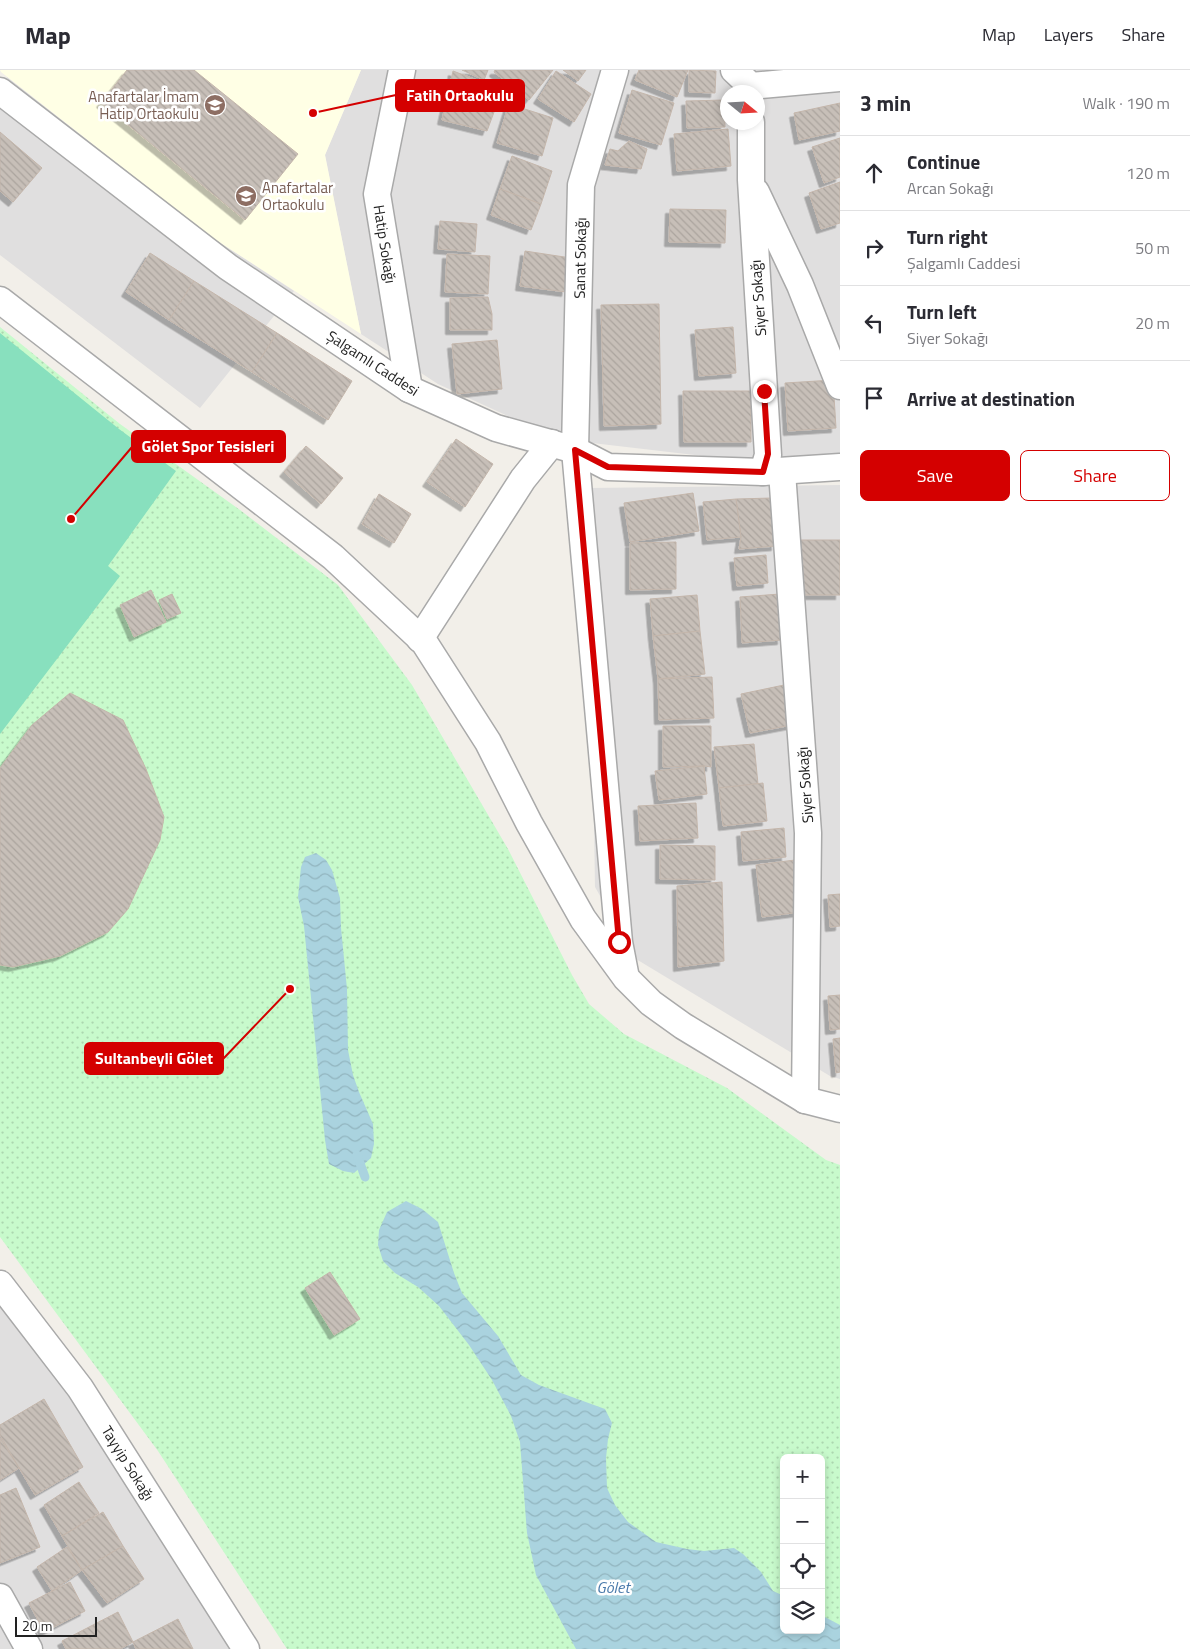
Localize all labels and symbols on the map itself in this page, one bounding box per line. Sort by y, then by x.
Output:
callout: Fatih Ortaokulu [396,80,524,111]
text: Fatih Ortaokulu [406,83,514,107]
place label: Anafartalar İmam Hatip Ortaokulu [88,85,199,125]
north arrow [720,85,765,130]
school or university icon: Anafartalar İmam Hatip Ortaokulu [203,93,227,117]
place label: Anafartalar Ortaokulu [262,176,333,216]
school or university icon: Anafartalar Ortaokulu [234,184,258,208]
street label: Hatip Sokağı [367,203,403,285]
street label: Sanat Sokağı [568,217,592,299]
street label: Siyer Sokağı [744,259,772,337]
street label: Şalgamlı Caddesi [322,324,424,402]
route end [753,380,776,403]
callout: Gölet Spor Tesisleri [132,431,285,462]
text: Gölet Spor Tesisleri [142,434,274,458]
street label: Siyer Sokağı [791,746,819,824]
route start [608,931,631,954]
callout: Sultanbeyli Gölet [85,1043,223,1074]
text: Sultanbeyli Gölet [95,1046,213,1070]
street label: Tayyip Sokağı [96,1421,160,1505]
water label: Gölet [597,1575,631,1599]
scale bar [15,1614,98,1637]

